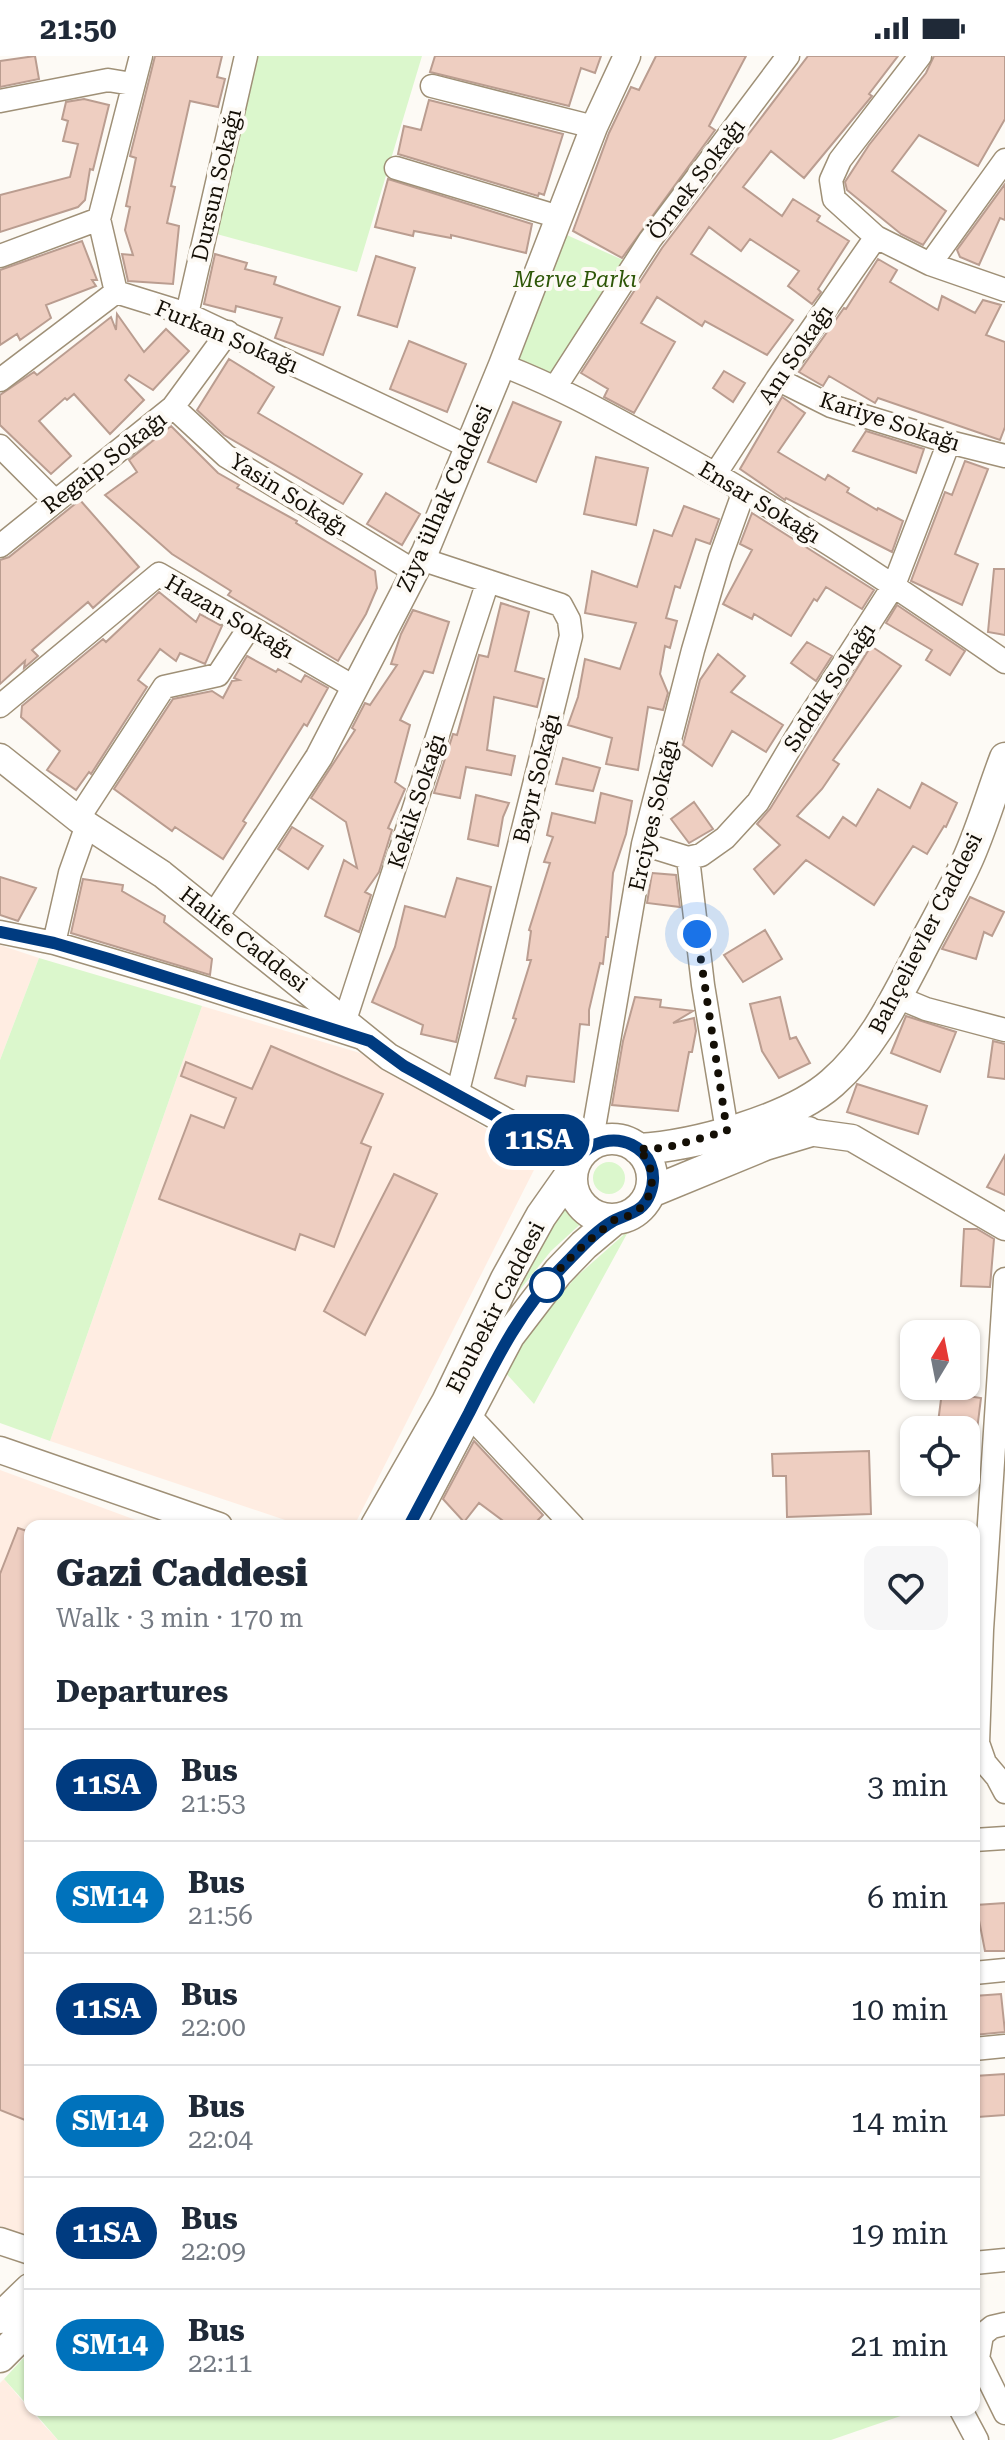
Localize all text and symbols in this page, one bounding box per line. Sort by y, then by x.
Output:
text: 21:50 [40,11,117,46]
street label: Dursun Sokağı [187,106,246,264]
street label: Örnek Sokağı [642,114,750,244]
park label: Merve Parkı [512,267,637,292]
street label: Furkan Sokağı [152,295,302,378]
street label: Anı Sokağı [753,300,838,409]
street label: Kariye Sokağı [817,387,963,456]
street label: Ziya ülhak Caddesi [392,401,497,596]
street label: Regaip Sokağı [37,406,171,518]
street label: Yasin Sokağı [225,448,352,541]
street label: Ensar Sokağı [694,456,825,549]
street label: Hazan Sokağı [161,570,298,663]
street label: Sıddık Sokağı [779,619,880,756]
street label: Bayır Sokağı [508,711,565,846]
street label: Kekik Sokağı [383,731,450,872]
street label: Erciyes Sokağı [624,737,683,893]
street label: Bahçelievler Caddesi [864,829,987,1038]
street label: Halife Caddesi [175,882,313,997]
your location [677,914,717,954]
line badge: 11SA [483,1114,595,1166]
text: 11SA [505,1123,573,1156]
street label: Ebubekir Caddesi [441,1217,549,1397]
unlabelled marker [530,1268,564,1302]
north arrow [900,1320,980,1400]
map controls [900,1320,980,1496]
button: locate [900,1416,980,1496]
button: heart [864,1546,948,1630]
text: Gazi Caddesi [56,1551,308,1595]
text: Walk · 3 min · 170 m [56,1603,303,1633]
text: Departures [56,1674,228,1709]
text: Bus [181,1753,238,1788]
text: 11SA [72,1768,141,1801]
text: 3 min [867,1768,948,1803]
text: 21:53 [181,1788,246,1818]
text: Bus [188,1865,245,1900]
text: SM14 [72,1880,148,1913]
text: 6 min [867,1880,948,1915]
text: 21:56 [188,1900,253,1930]
text: Bus [181,1977,238,2012]
text: 11SA [72,1992,141,2025]
text: 10 min [851,1992,948,2027]
text: 22:00 [181,2012,246,2042]
text: Bus [188,2089,245,2124]
text: SM14 [72,2104,148,2137]
text: 14 min [851,2104,948,2139]
text: 22:04 [188,2124,253,2154]
text: Bus [181,2201,238,2236]
text: 11SA [72,2216,141,2249]
text: 19 min [851,2216,948,2251]
text: 22:09 [181,2236,246,2266]
text: Bus [188,2313,245,2348]
text: SM14 [72,2328,148,2361]
text: 21 min [851,2328,948,2363]
text: 22:11 [188,2348,253,2378]

